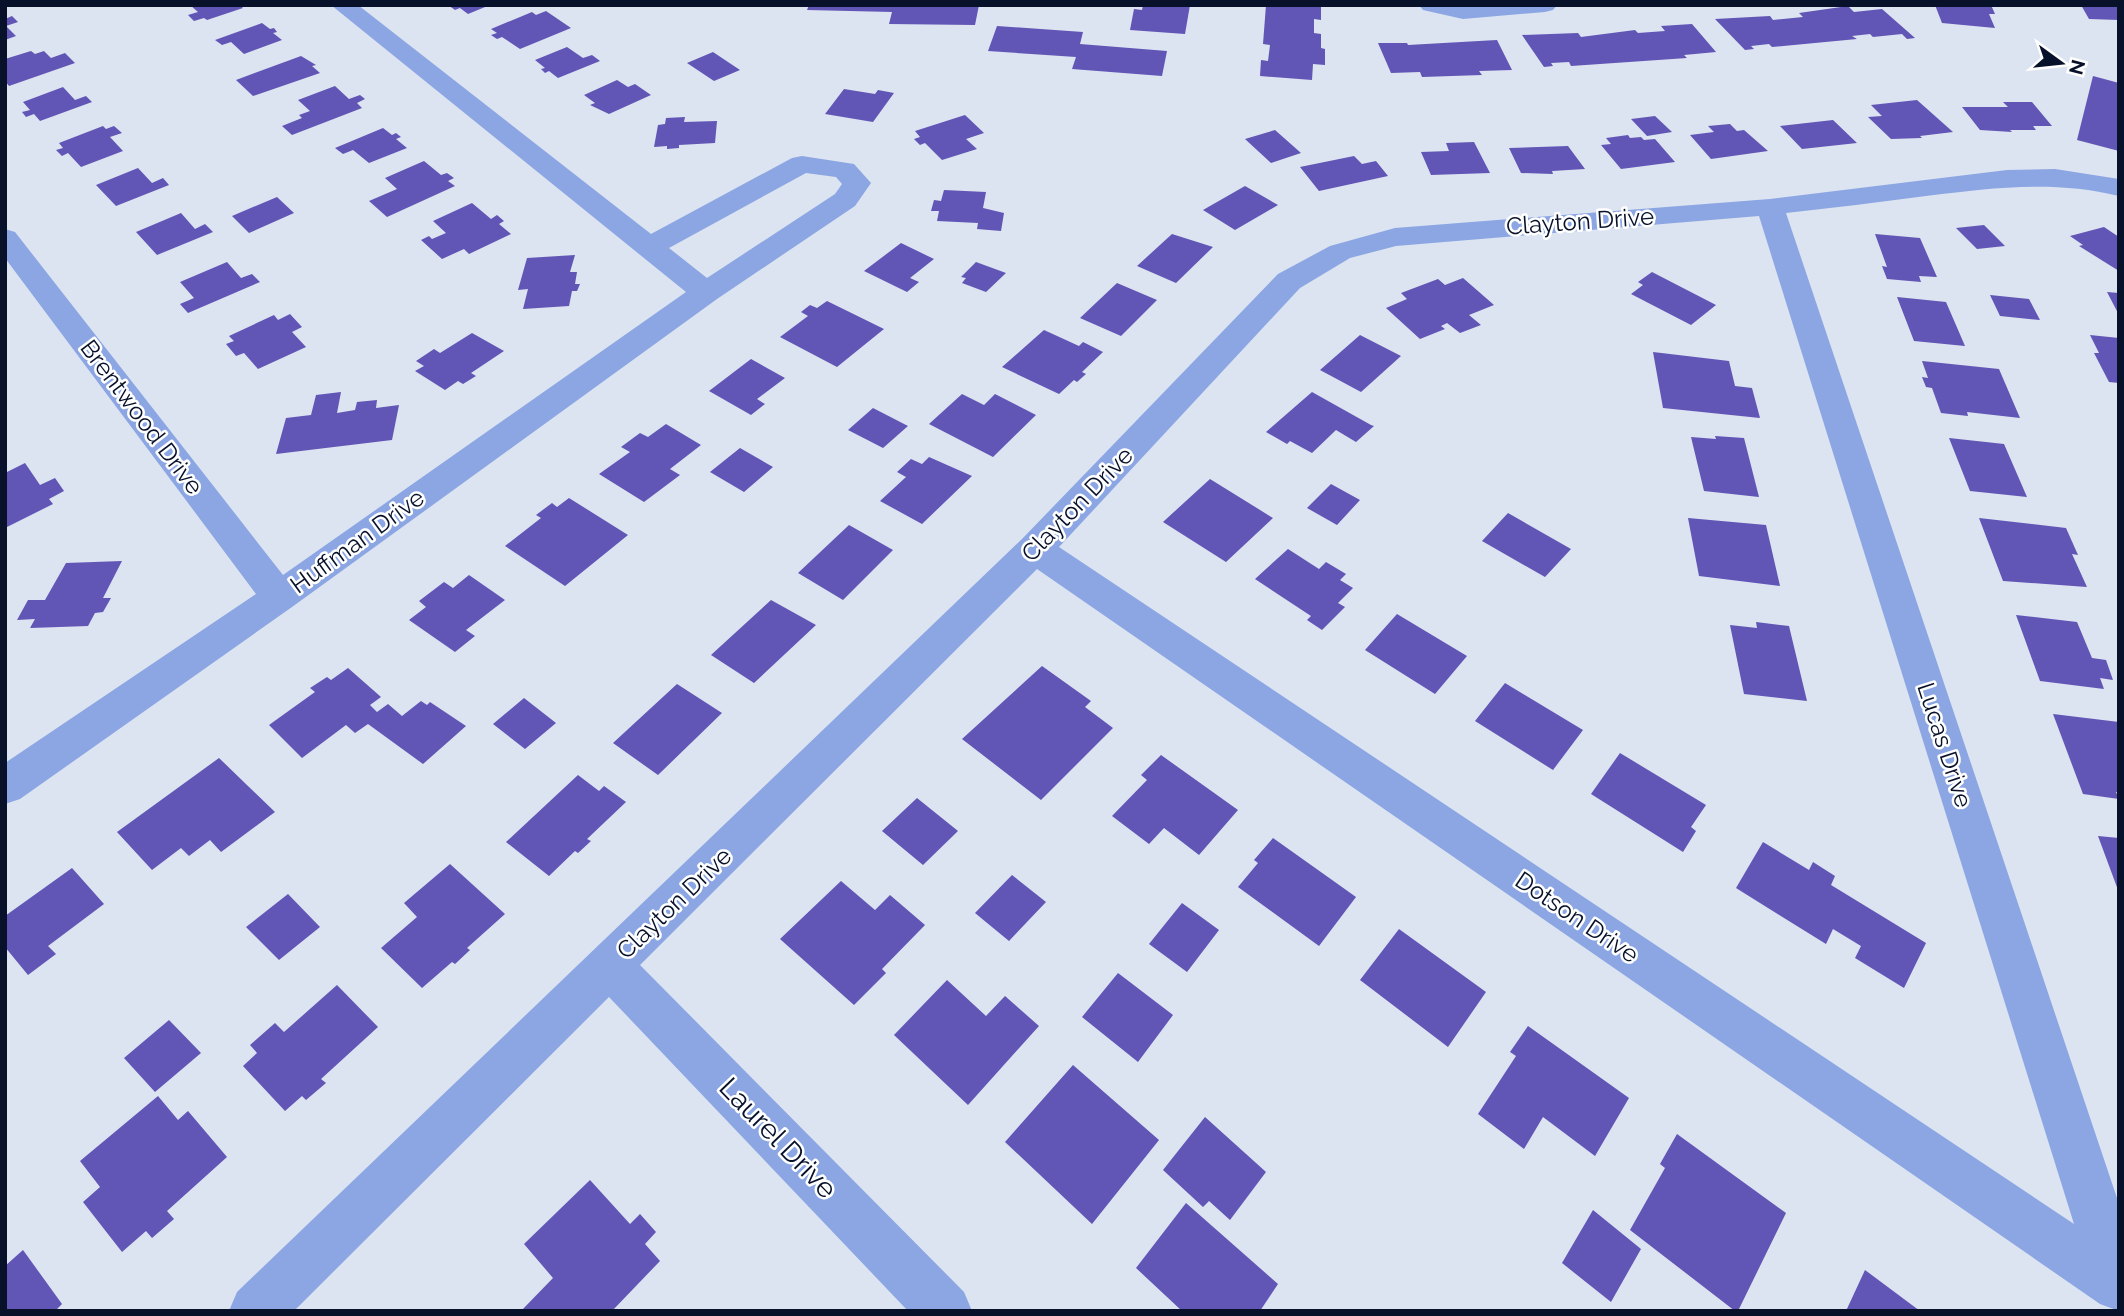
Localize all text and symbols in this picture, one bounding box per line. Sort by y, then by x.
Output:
north arrow [2026,28,2096,98]
text: N [2065,58,2090,77]
street label: Clayton Drive [1505,201,1655,241]
street label: Brentwood Drive [74,334,210,500]
street label: Clayton Drive [1015,441,1139,567]
street label: Huffman Drive [284,483,430,599]
street label: Lucas Drive [1911,679,1979,811]
street label: Clayton Drive [611,841,737,965]
street label: Dotson Drive [1510,865,1644,969]
street label: Laurel Drive [712,1071,844,1205]

